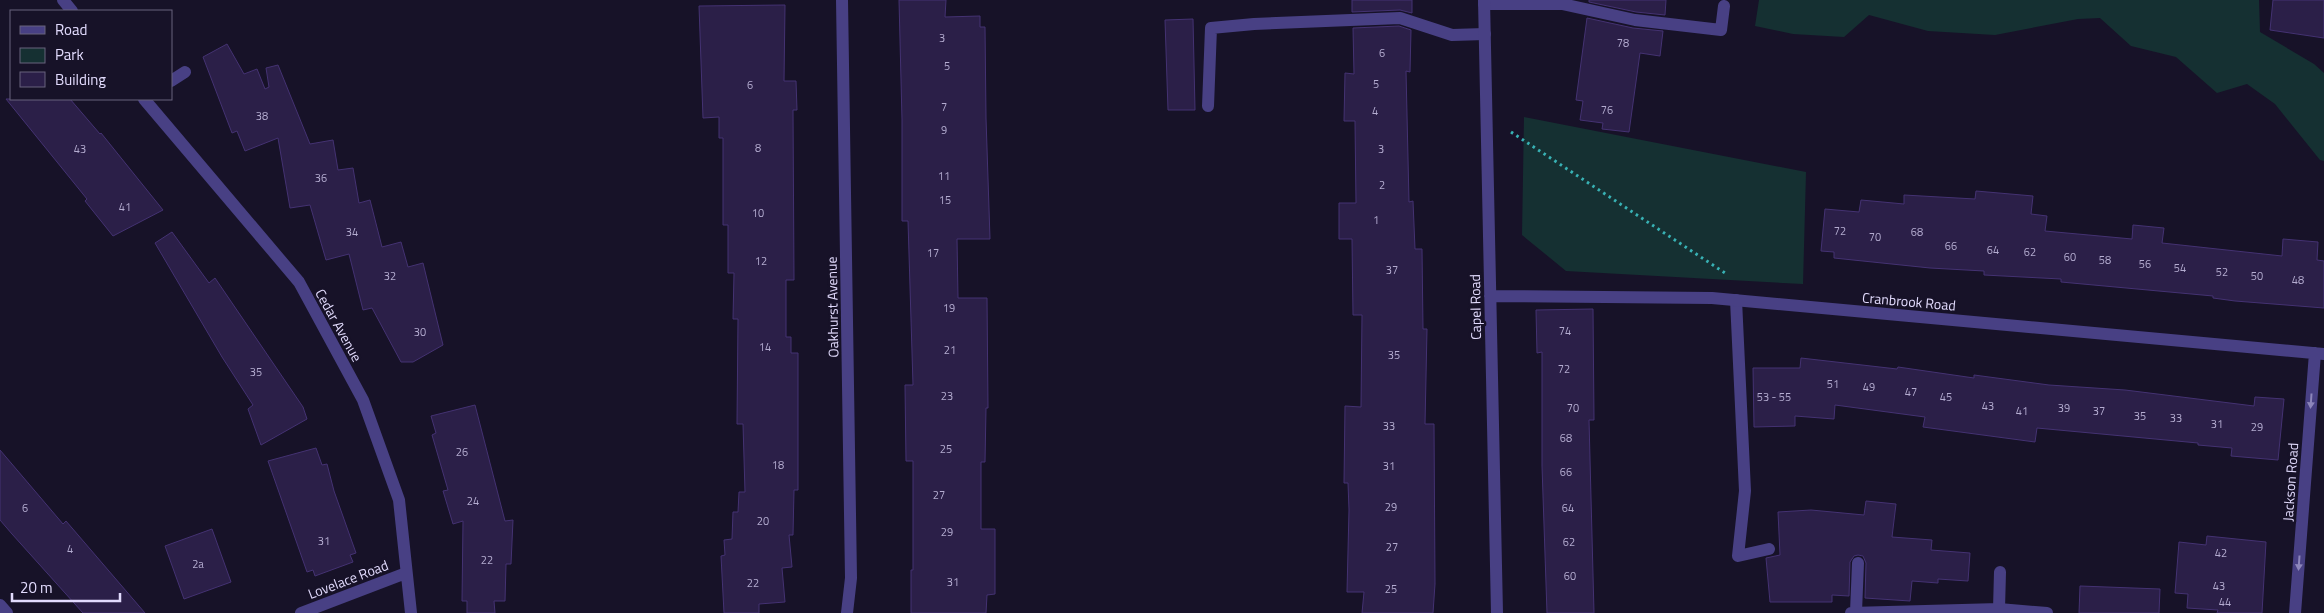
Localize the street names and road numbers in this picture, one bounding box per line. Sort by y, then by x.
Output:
street label: Oakhurst Avenue [821,256,843,358]
street label: Capel Road [1464,274,1486,340]
street label: Cedar Avenue [310,285,368,365]
street label: Cranbrook Road [1861,286,1957,316]
street label: Jackson Road [2277,442,2303,522]
street label: Lovelace Road [305,554,391,604]

